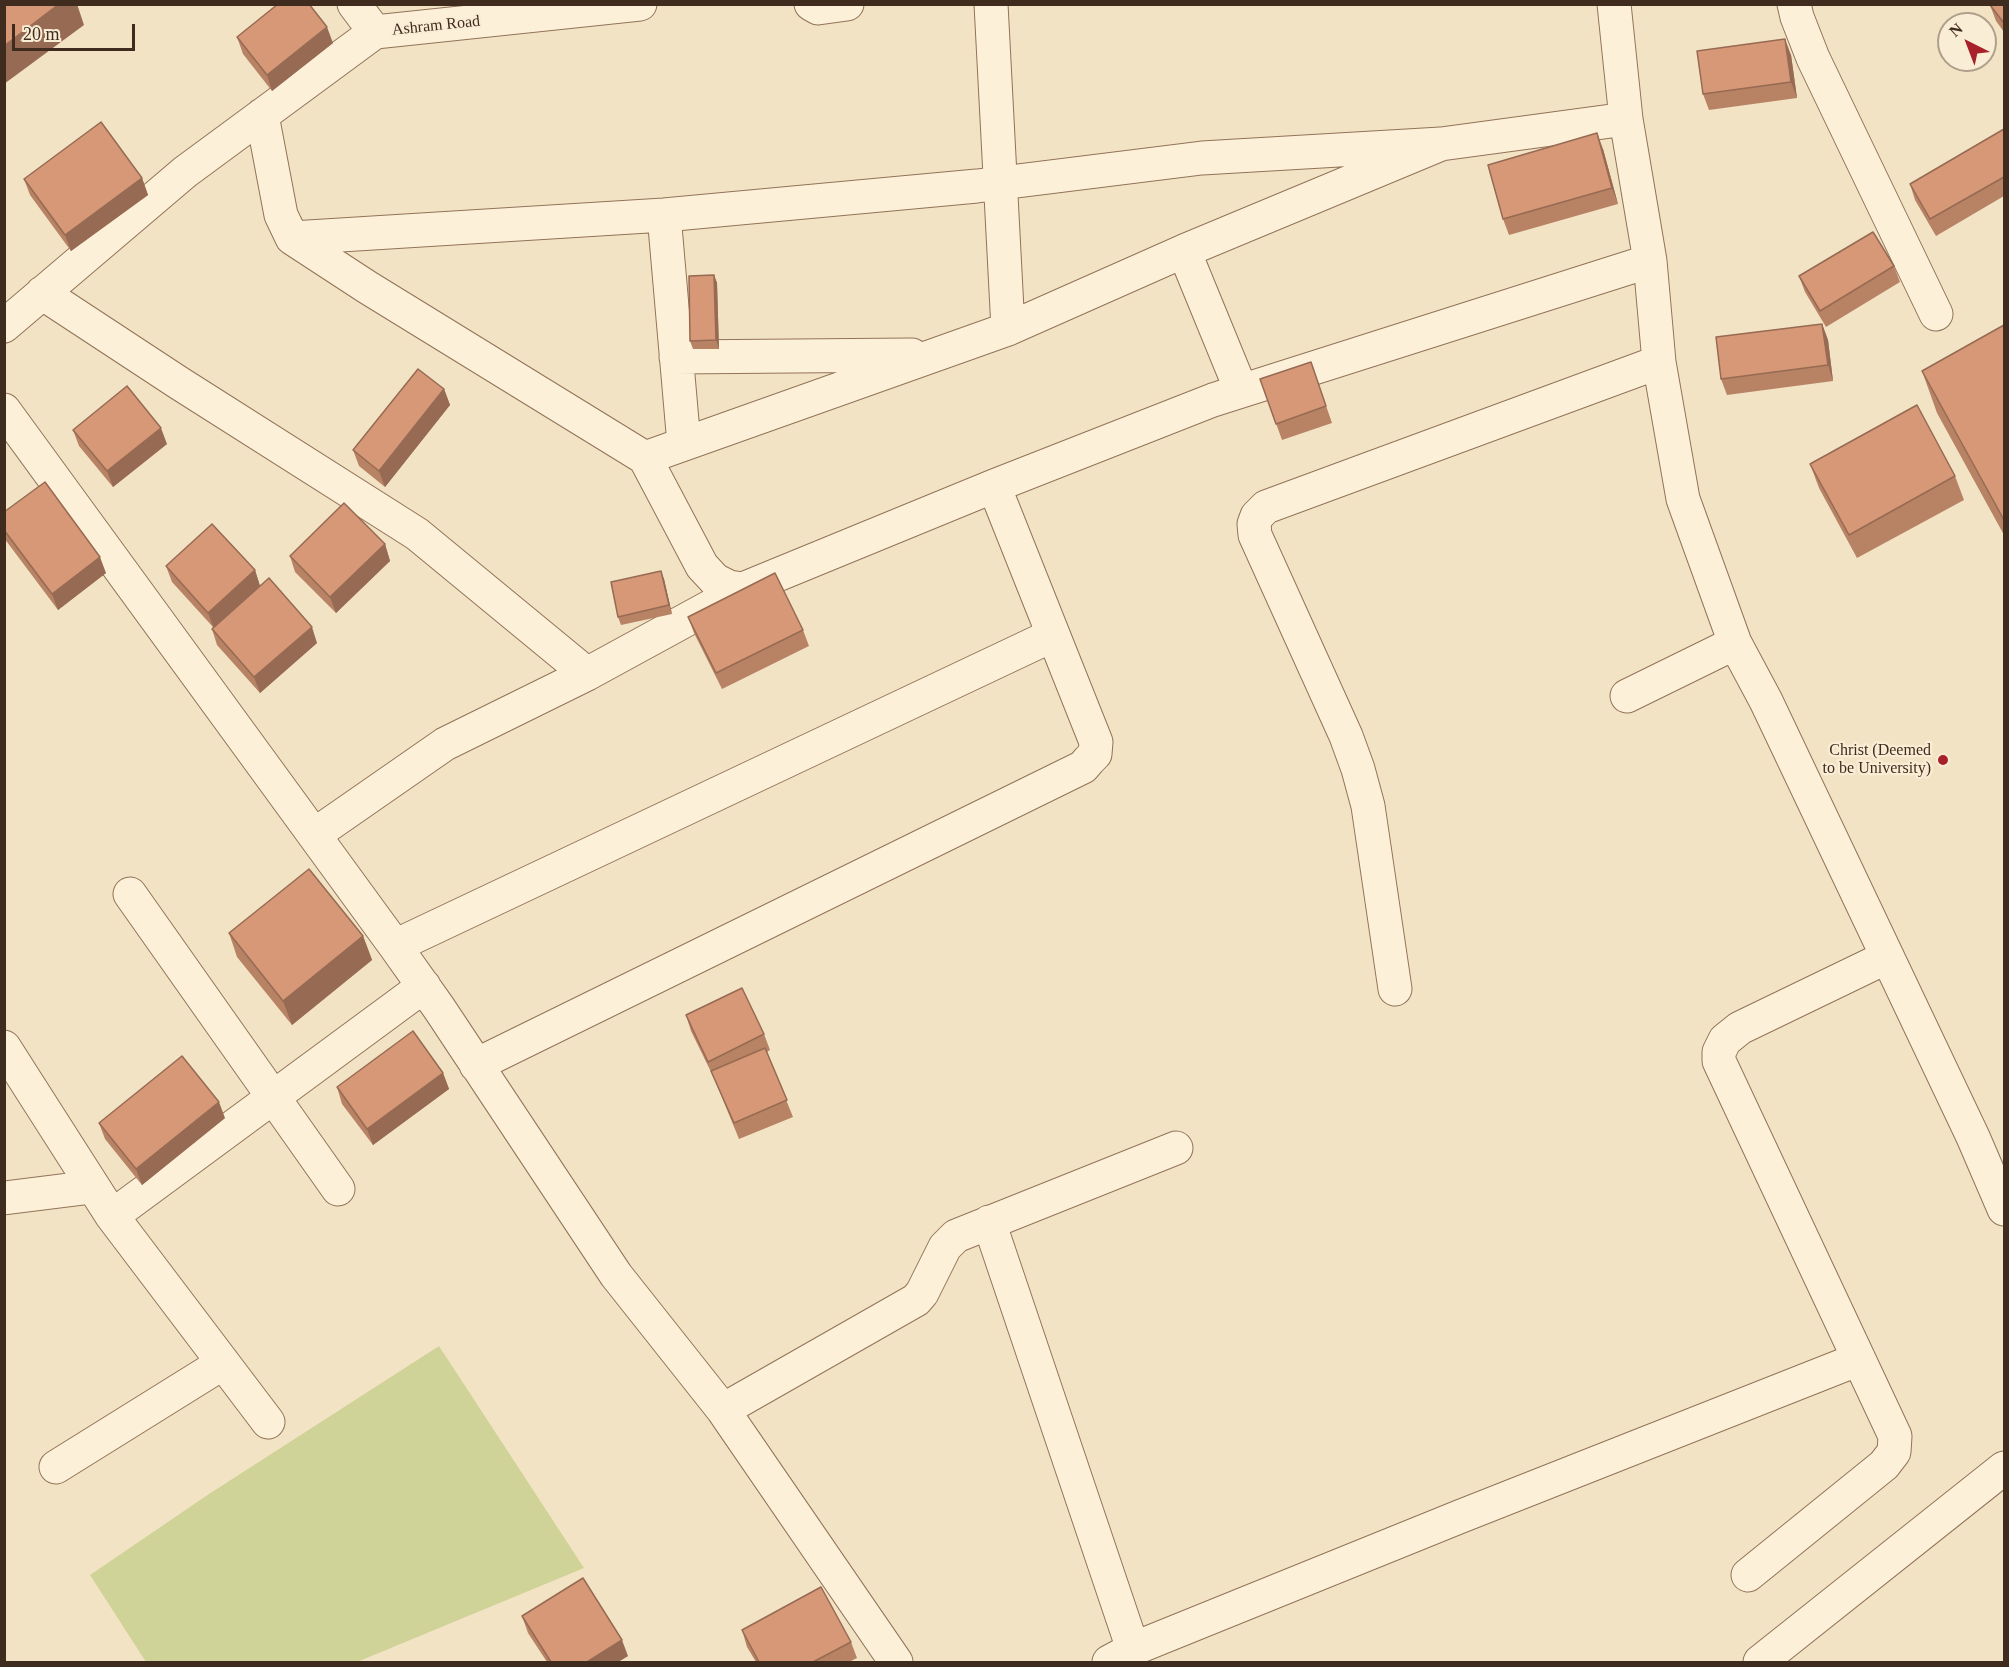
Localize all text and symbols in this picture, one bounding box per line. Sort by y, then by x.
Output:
scale bar [15,12,138,50]
street label: Ashram Road [391,12,481,40]
north arrow [1937,12,1997,72]
text: N [1946,20,1966,40]
text: 20 m [23,24,60,44]
place label: Christ (Deemed to be University) [1823,741,1931,779]
marker: Christ (Deemed to be University) [1936,753,1950,767]

